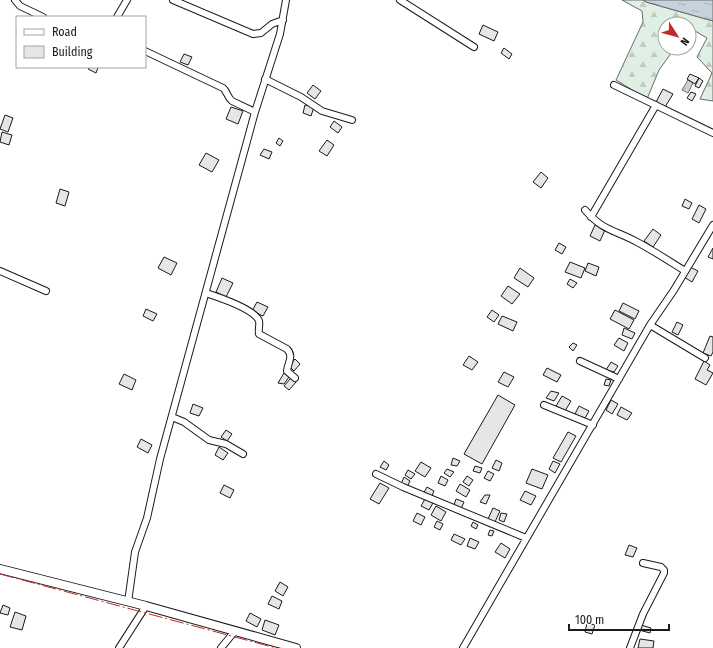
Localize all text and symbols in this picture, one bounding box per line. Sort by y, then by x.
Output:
legend [16,16,146,68]
north arrow [657,16,697,56]
text: Road [52,25,77,39]
text: N [677,35,692,48]
text: Building [52,45,93,59]
scale bar [569,606,669,632]
text: 100 m [575,613,604,627]

